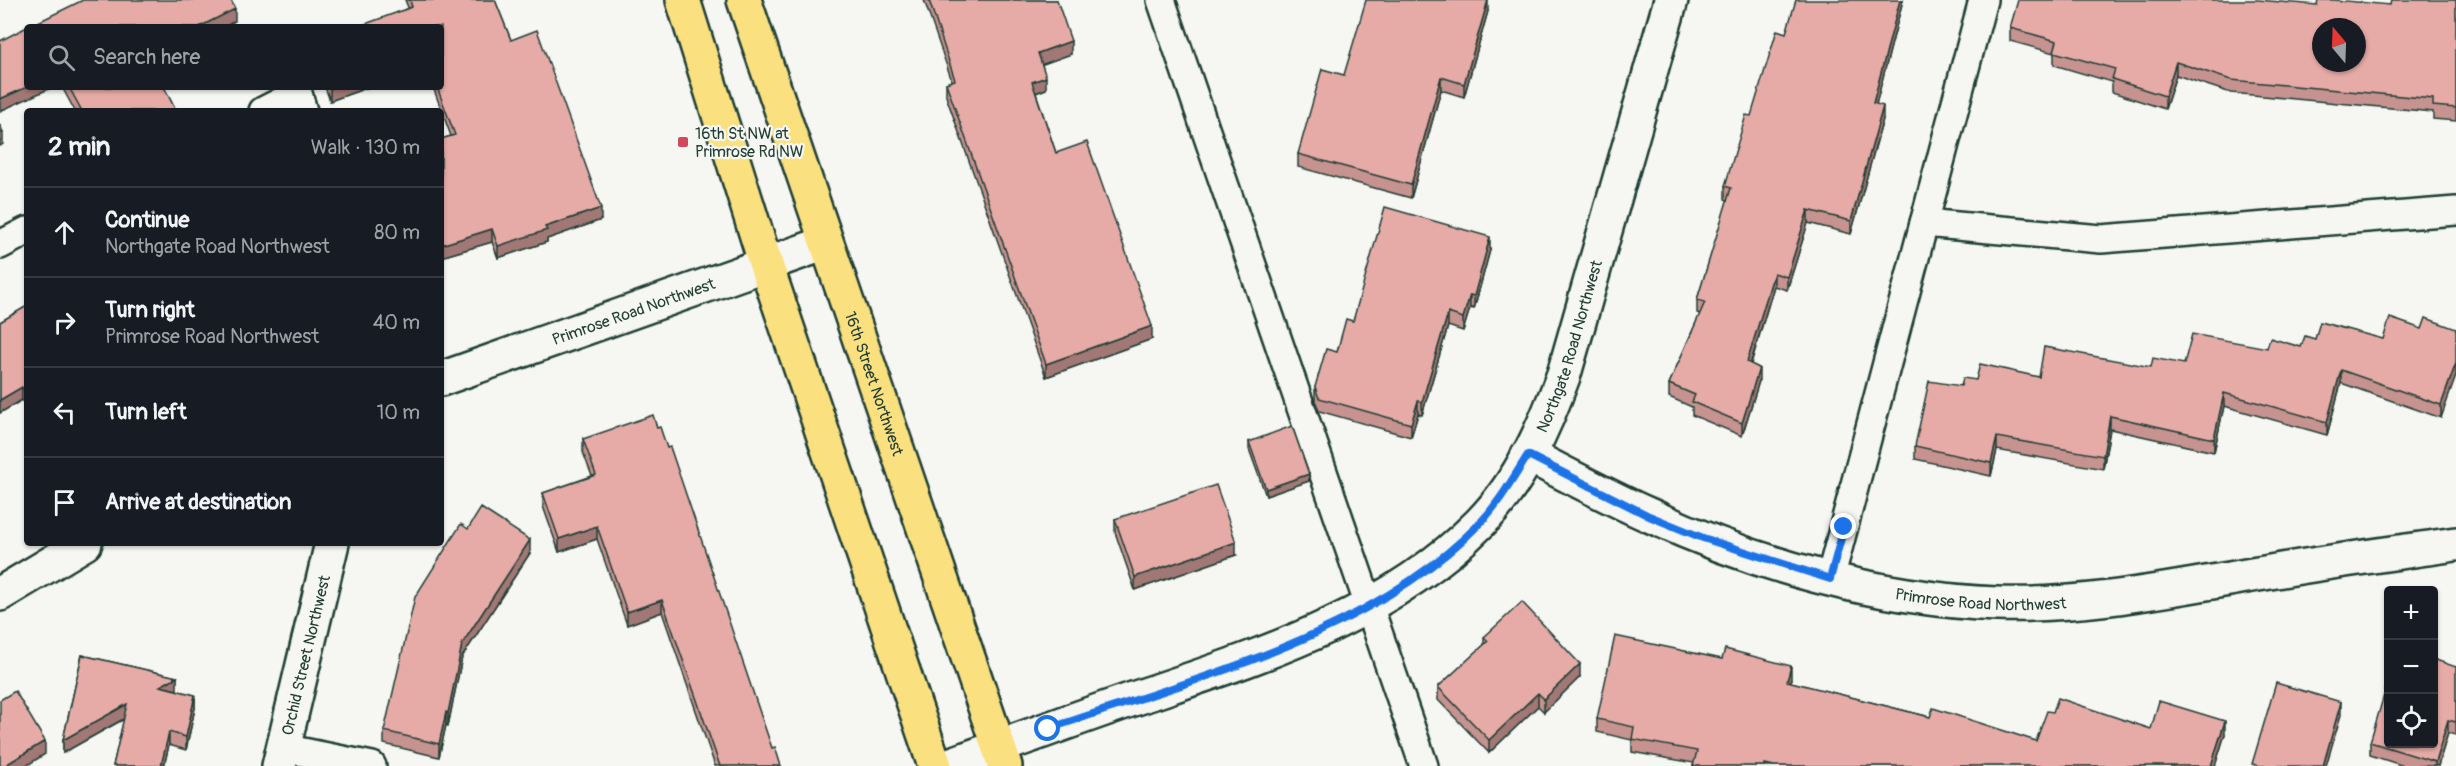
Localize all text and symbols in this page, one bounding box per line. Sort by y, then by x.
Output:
north arrow [2312,18,2366,72]
search box [24,24,444,90]
icon: search [45,41,78,74]
text: Search here [93,43,200,71]
place label: 16th St NW at Primrose Rd NW [695,124,803,162]
text: 2 min [48,131,110,163]
text: Walk · 130 m [311,135,420,160]
marker: 16th St NW at Primrose Rd NW [676,135,690,149]
text: Continue [105,206,189,234]
icon: ahead [48,216,81,249]
text: 80 m [374,220,420,245]
text: Northgate Road Northwest [105,234,330,259]
street label: Northgate Road Northwest [1532,257,1607,436]
street label: Primrose Road Northwest [549,274,718,350]
text: Turn right [105,296,195,324]
icon: right [48,306,81,339]
street label: 16th Street Northwest [840,309,908,459]
text: 40 m [373,310,420,335]
text: Primrose Road Northwest [105,324,319,349]
icon: left [48,396,81,429]
text: Turn left [105,398,187,426]
text: 10 m [376,400,420,425]
icon: arrive [48,486,81,519]
text: Arrive at destination [105,488,291,516]
route end [1830,513,1856,539]
street label: Orchid Street Northwest [278,573,335,738]
street label: Primrose Road Northwest [1894,584,2068,615]
map controls [2384,586,2438,748]
button: + [2384,586,2438,640]
button: − [2384,640,2438,694]
button: locate [2384,694,2438,748]
route start [1034,715,1060,741]

